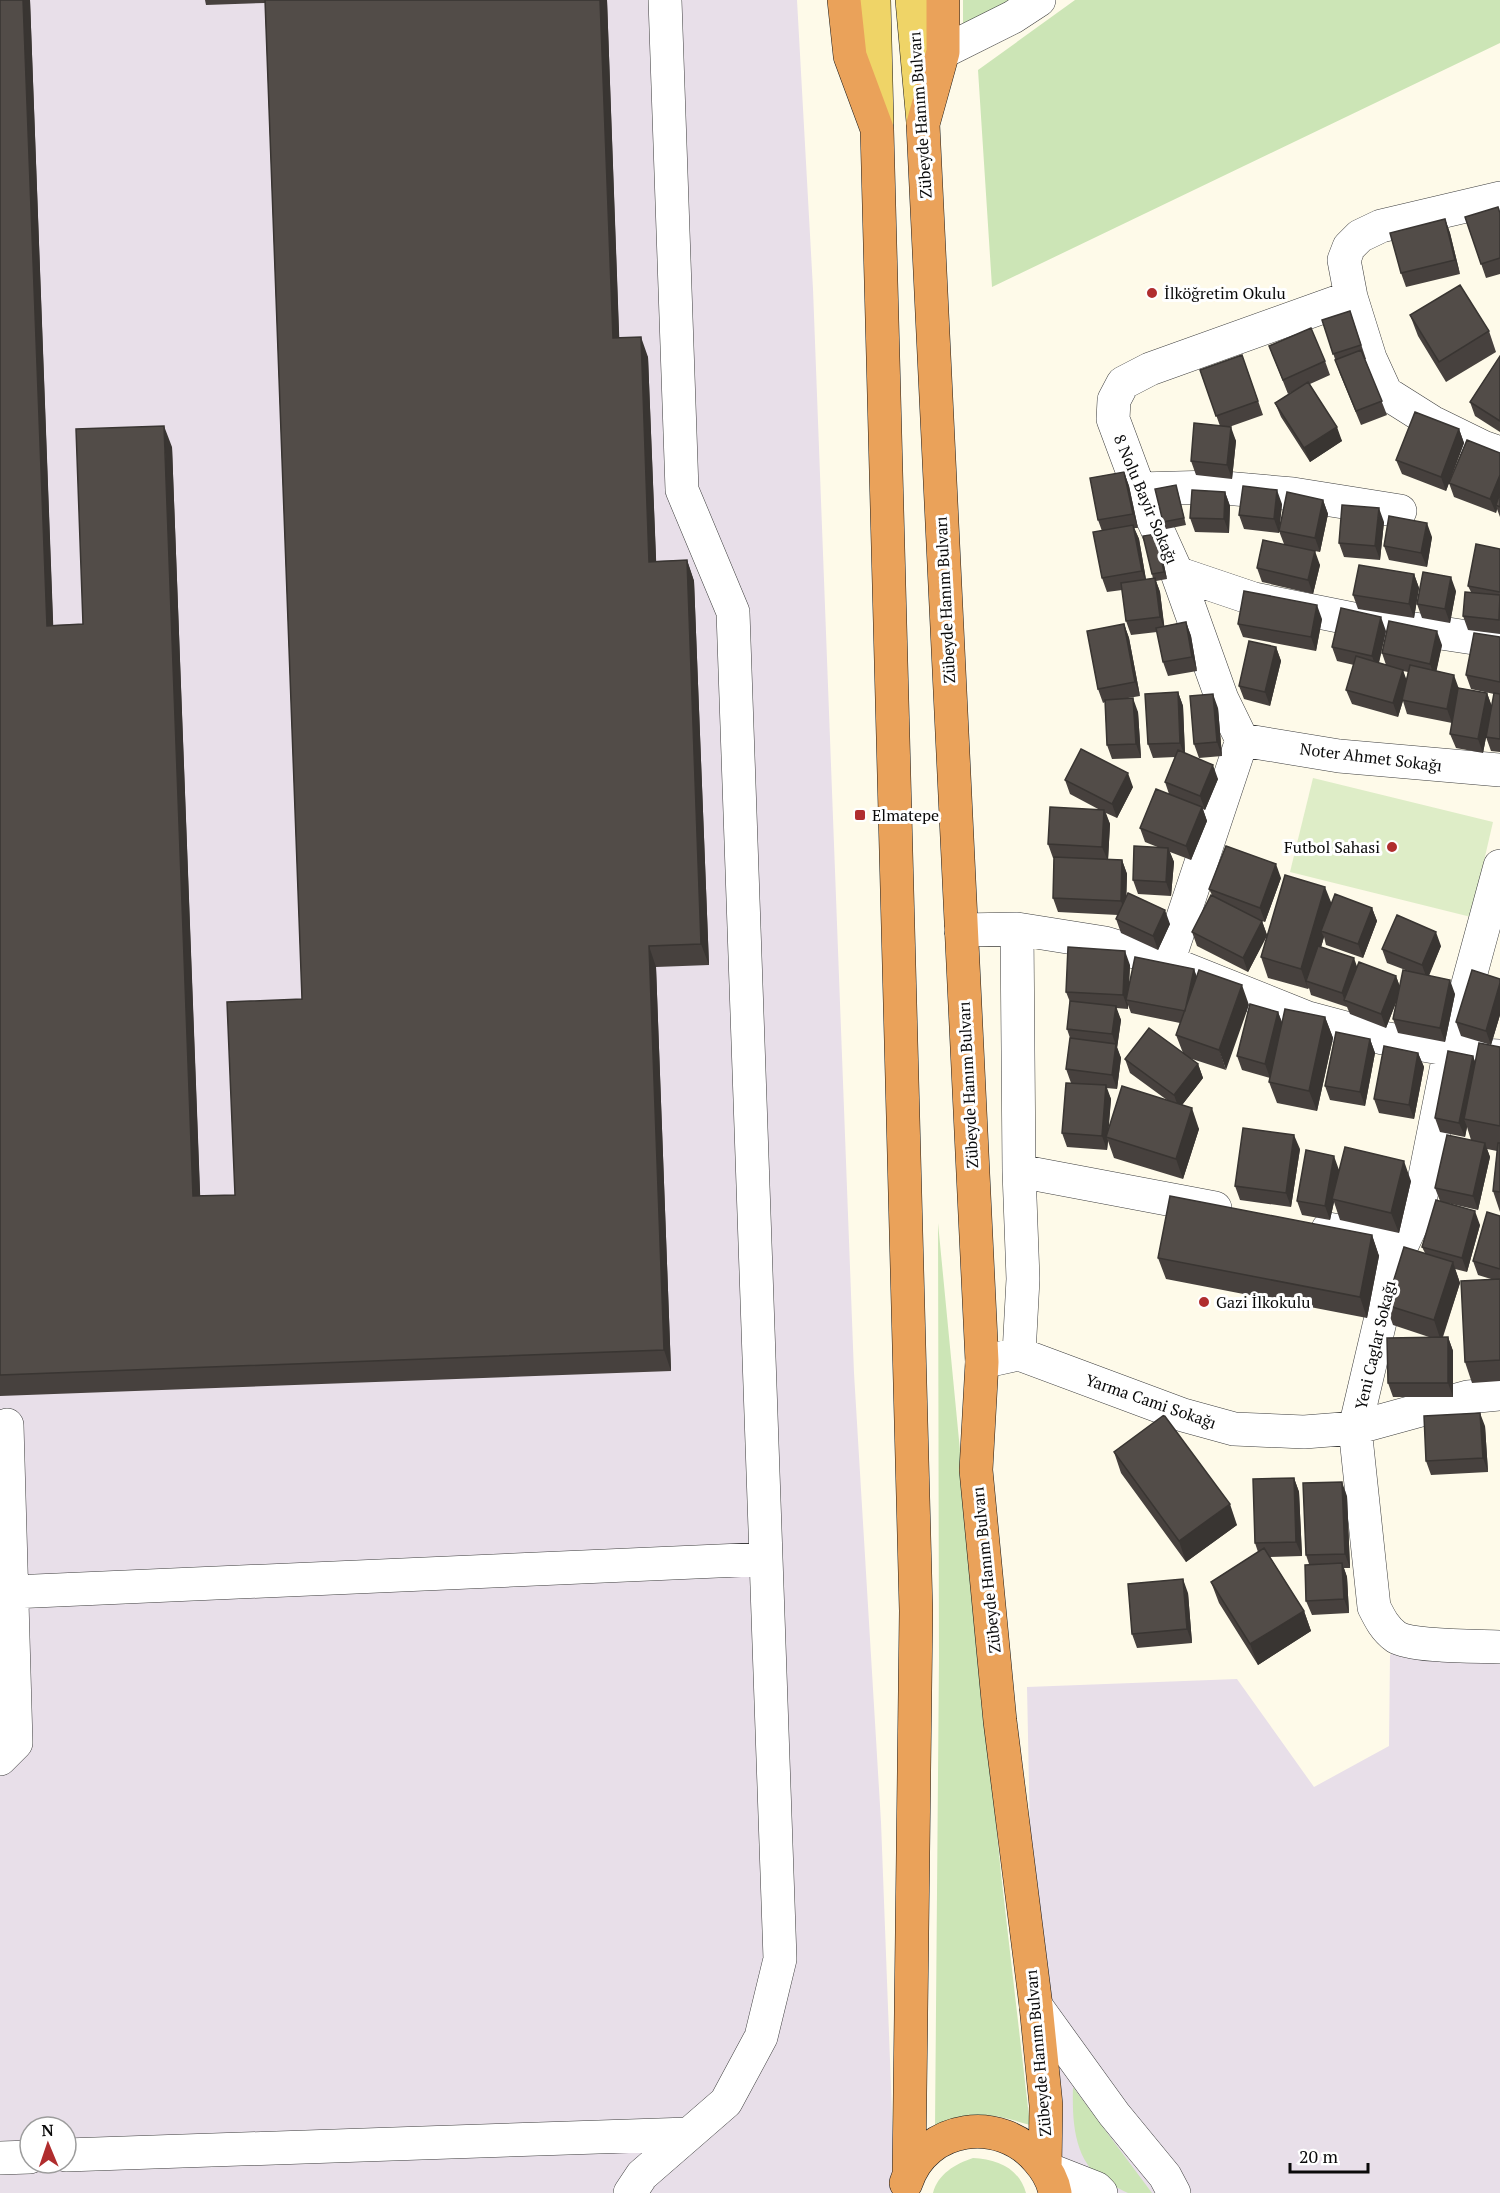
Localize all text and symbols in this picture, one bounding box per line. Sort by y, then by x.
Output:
street label: Zübeyde Hanım Bulvarı [903,31,937,199]
place label: İlköğretim Okulu [1164,282,1286,304]
marker: İlköğretim Okulu [1145,286,1159,300]
street label: 8 Nolu Bayir Sokağı [1109,431,1183,567]
street label: Zübeyde Hanım Bulvarı [930,516,960,684]
street label: Noter Ahmet Sokağı [1299,737,1444,777]
place label: Elmatepe [872,804,939,826]
marker: Elmatepe [853,808,867,822]
place label: Futbol Sahasi [1284,836,1380,858]
marker: Futbol Sahasi [1385,840,1399,854]
street label: Zübeyde Hanım Bulvarı [953,1001,983,1169]
street label: Yeni Caglar Sokağı [1349,1278,1401,1412]
place label: Gazi İlkokulu [1216,1291,1310,1313]
marker: Gazi İlkokulu [1197,1295,1211,1309]
street label: Yarma Cami Sokağı [1083,1368,1219,1434]
street label: Zübeyde Hanım Bulvarı [966,1486,1006,1654]
street label: Zübeyde Hanım Bulvarı [1020,1969,1056,2137]
north arrow [18,2115,78,2175]
text: N [41,2119,54,2141]
scale bar [1290,2136,1368,2174]
text: 20 m [1299,2144,1339,2168]

